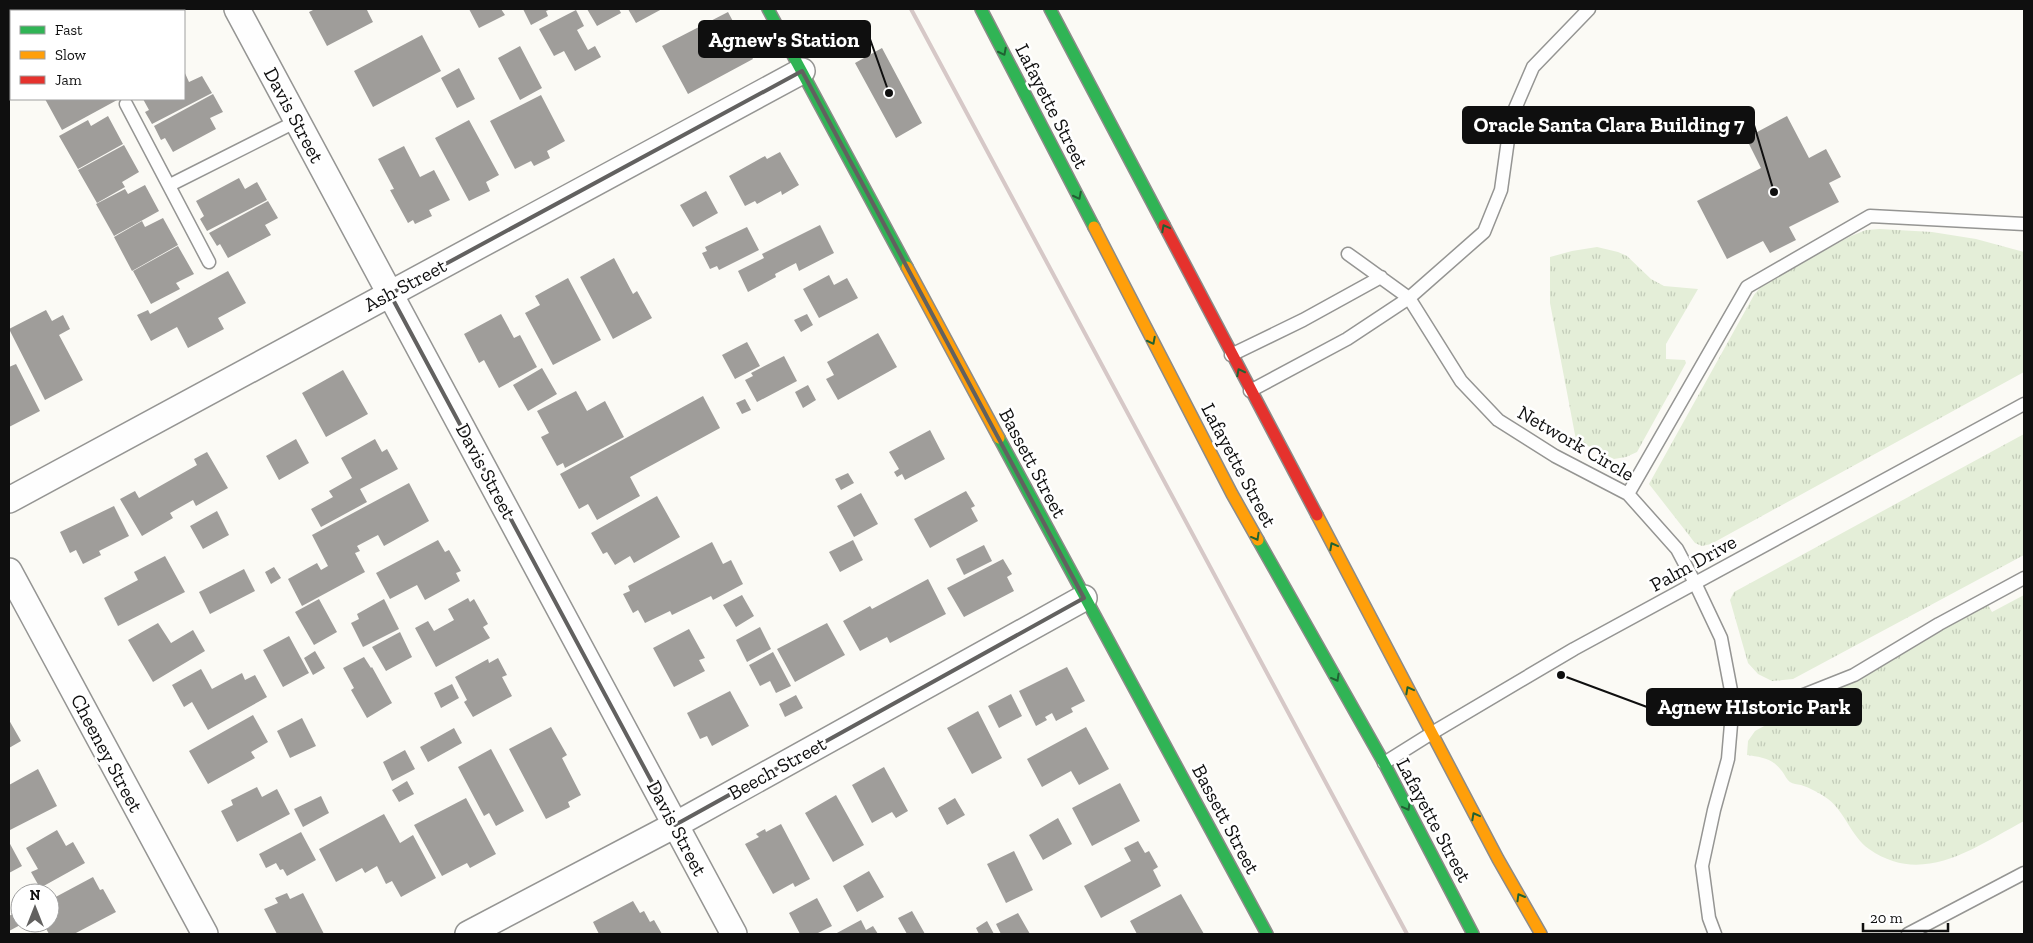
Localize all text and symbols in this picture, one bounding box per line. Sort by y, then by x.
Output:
legend [10,10,185,100]
text: Fast [55,21,83,39]
callout: Agnew's Station [699,21,870,57]
text: Agnew's Station [708,27,860,52]
street label: Lafayette Street [1010,40,1094,173]
text: Slow [55,46,87,64]
one-way arrow [997,47,1007,56]
street label: Davis Street [259,63,330,168]
text: Jam [55,71,82,89]
callout: Oracle Santa Clara Building 7 [1463,107,1754,143]
text: Oracle Santa Clara Building 7 [1474,112,1745,137]
one-way arrow [1072,191,1082,200]
one-way arrow [1161,224,1171,233]
street label: Ash Street [360,253,451,317]
one-way arrow [1146,335,1156,344]
one-way arrow [1236,368,1246,377]
street label: Lafayette Street [1196,399,1282,532]
street label: Network Circle [1513,400,1639,486]
street label: Bassett Street [994,404,1072,522]
street label: Davis Street [451,419,522,524]
street label: Palm Drive [1646,529,1740,597]
one-way arrow [1250,531,1260,540]
one-way arrow [1329,543,1339,552]
one-way arrow [1330,673,1340,682]
one-way arrow [1405,686,1415,695]
callout: Agnew HIstoric Park [1647,689,1861,725]
street label: Cheeney Street [66,690,148,817]
text: Agnew HIstoric Park [1657,694,1851,719]
street label: Beech Street [724,731,831,805]
street label: Lafayette Street [1391,754,1477,887]
street label: Bassett Street [1187,760,1265,878]
street label: Davis Street [642,776,713,881]
one-way arrow [1401,801,1411,810]
one-way arrow [1472,812,1482,821]
north arrow [10,883,60,933]
text: N [30,887,41,904]
one-way arrow [1516,893,1526,902]
scale bar [1863,900,1948,932]
text: 20 m [1870,909,1903,927]

